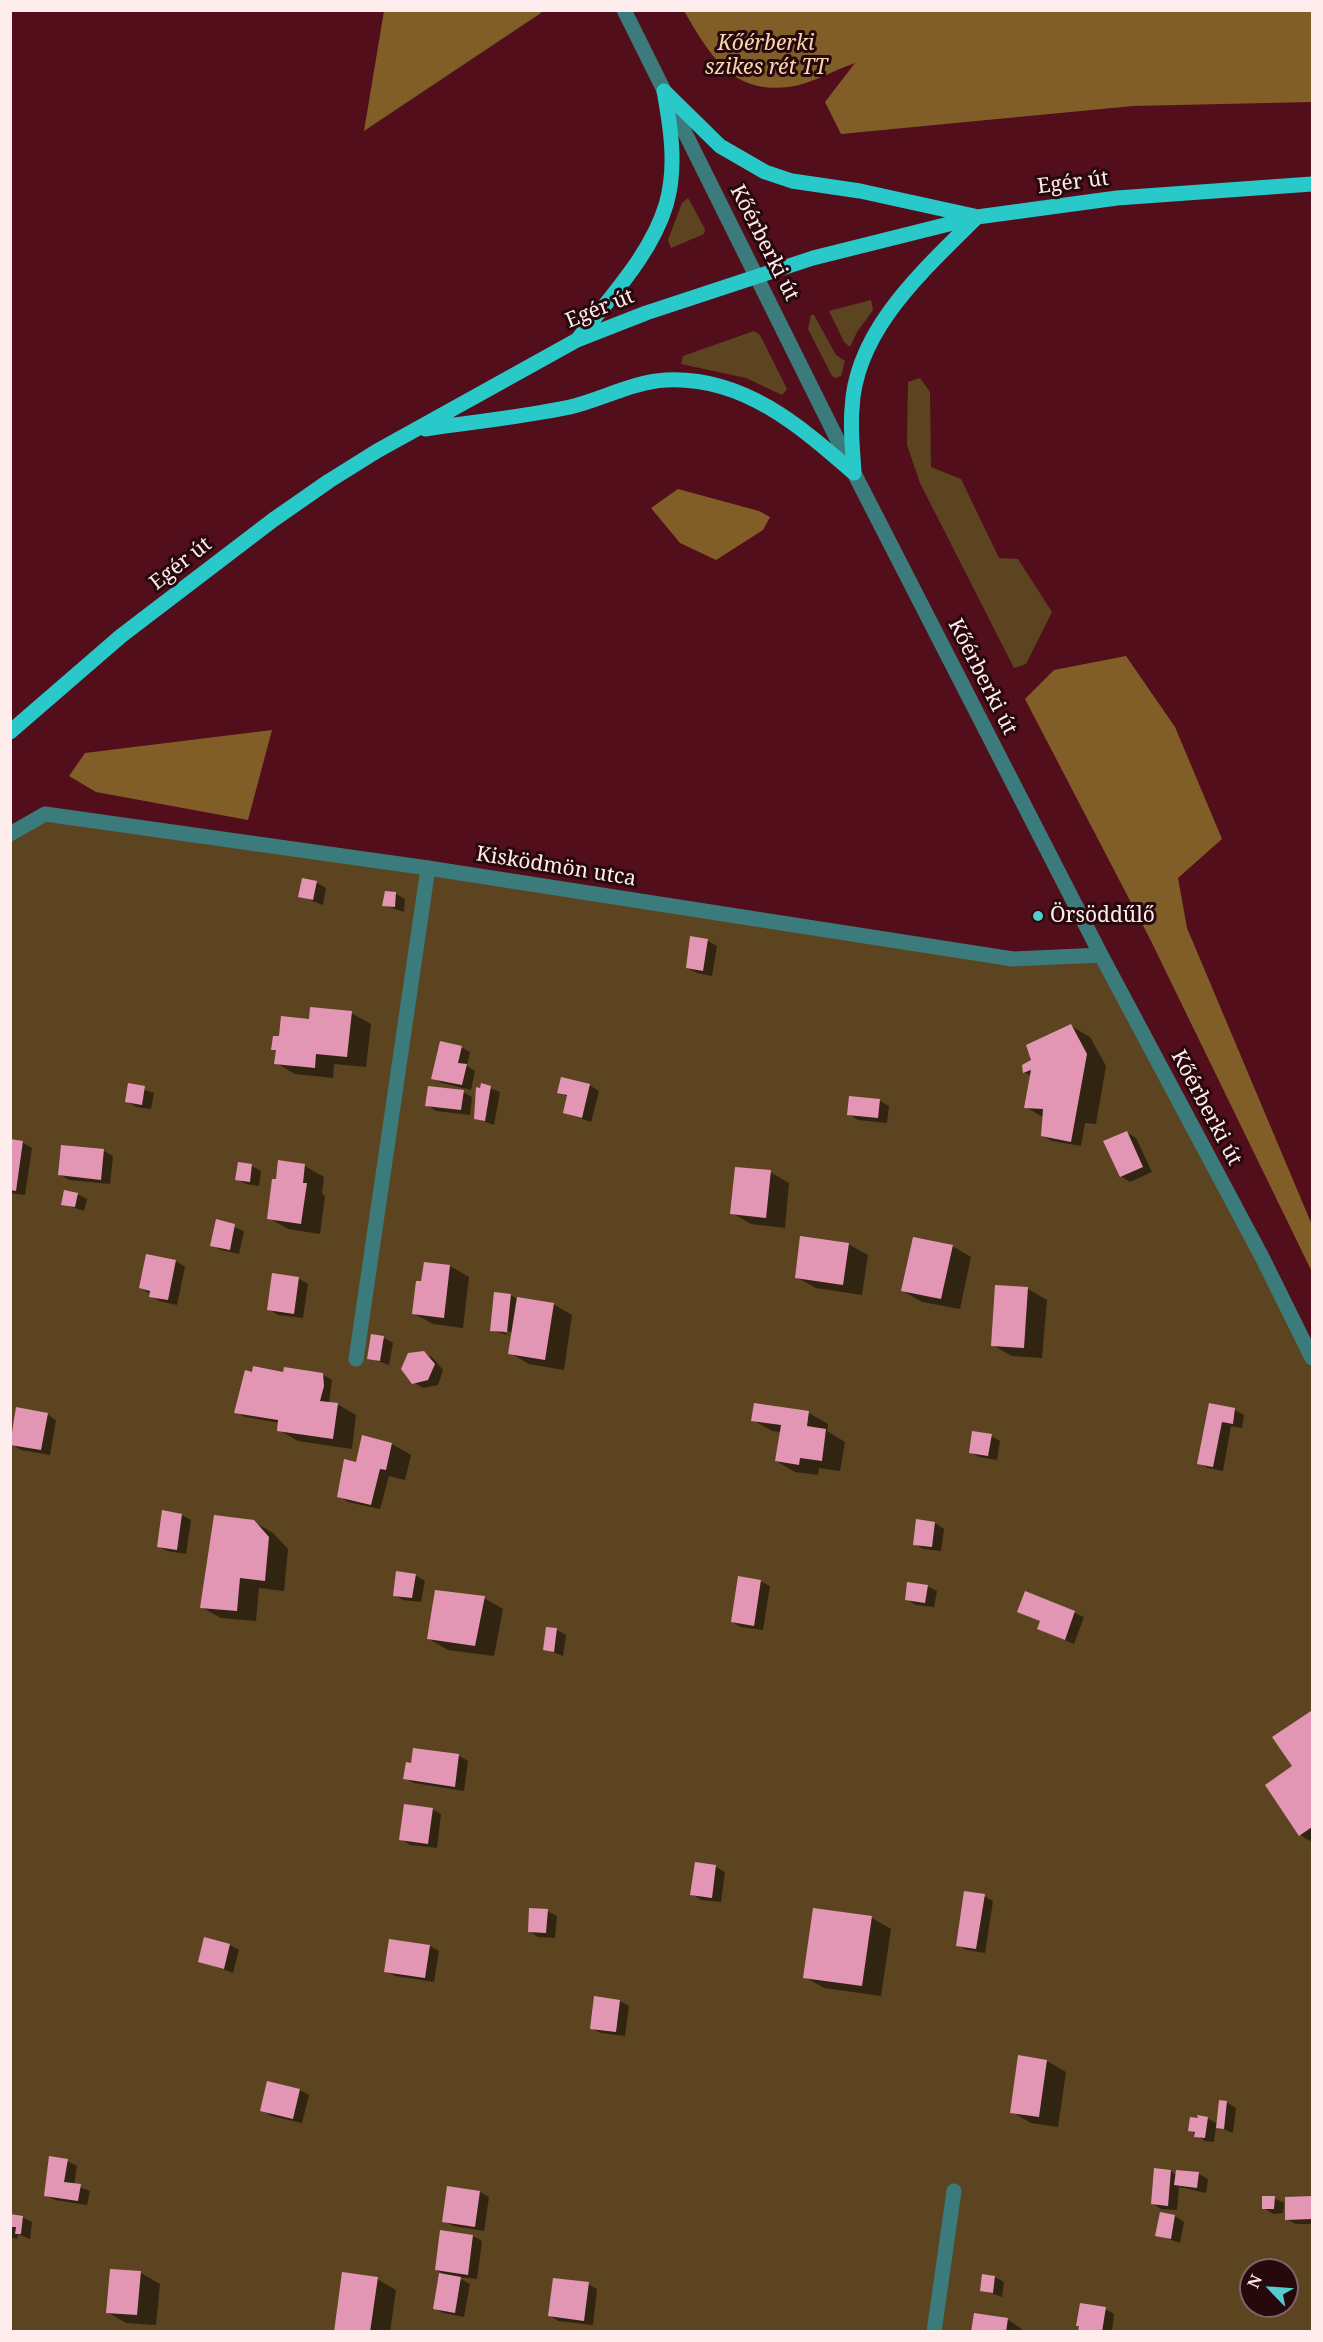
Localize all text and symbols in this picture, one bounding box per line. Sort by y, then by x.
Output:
park label: Kőérberki szikes rét TT [705,31,827,81]
street label: Egér út [1036,166,1110,200]
street label: Kőérberki út [724,181,804,305]
street label: Egér út [562,284,638,334]
street label: Egér út [145,532,217,596]
street label: Kőérberki út [942,615,1022,739]
street label: Kisködmön utca [474,842,638,892]
place label: Örsöddűlő [1050,903,1155,929]
marker: Örsöddűlő [1031,909,1045,923]
street label: Kőérberki út [1165,1046,1247,1170]
north arrow [1239,2258,1299,2318]
text: N [1242,2271,1267,2292]

